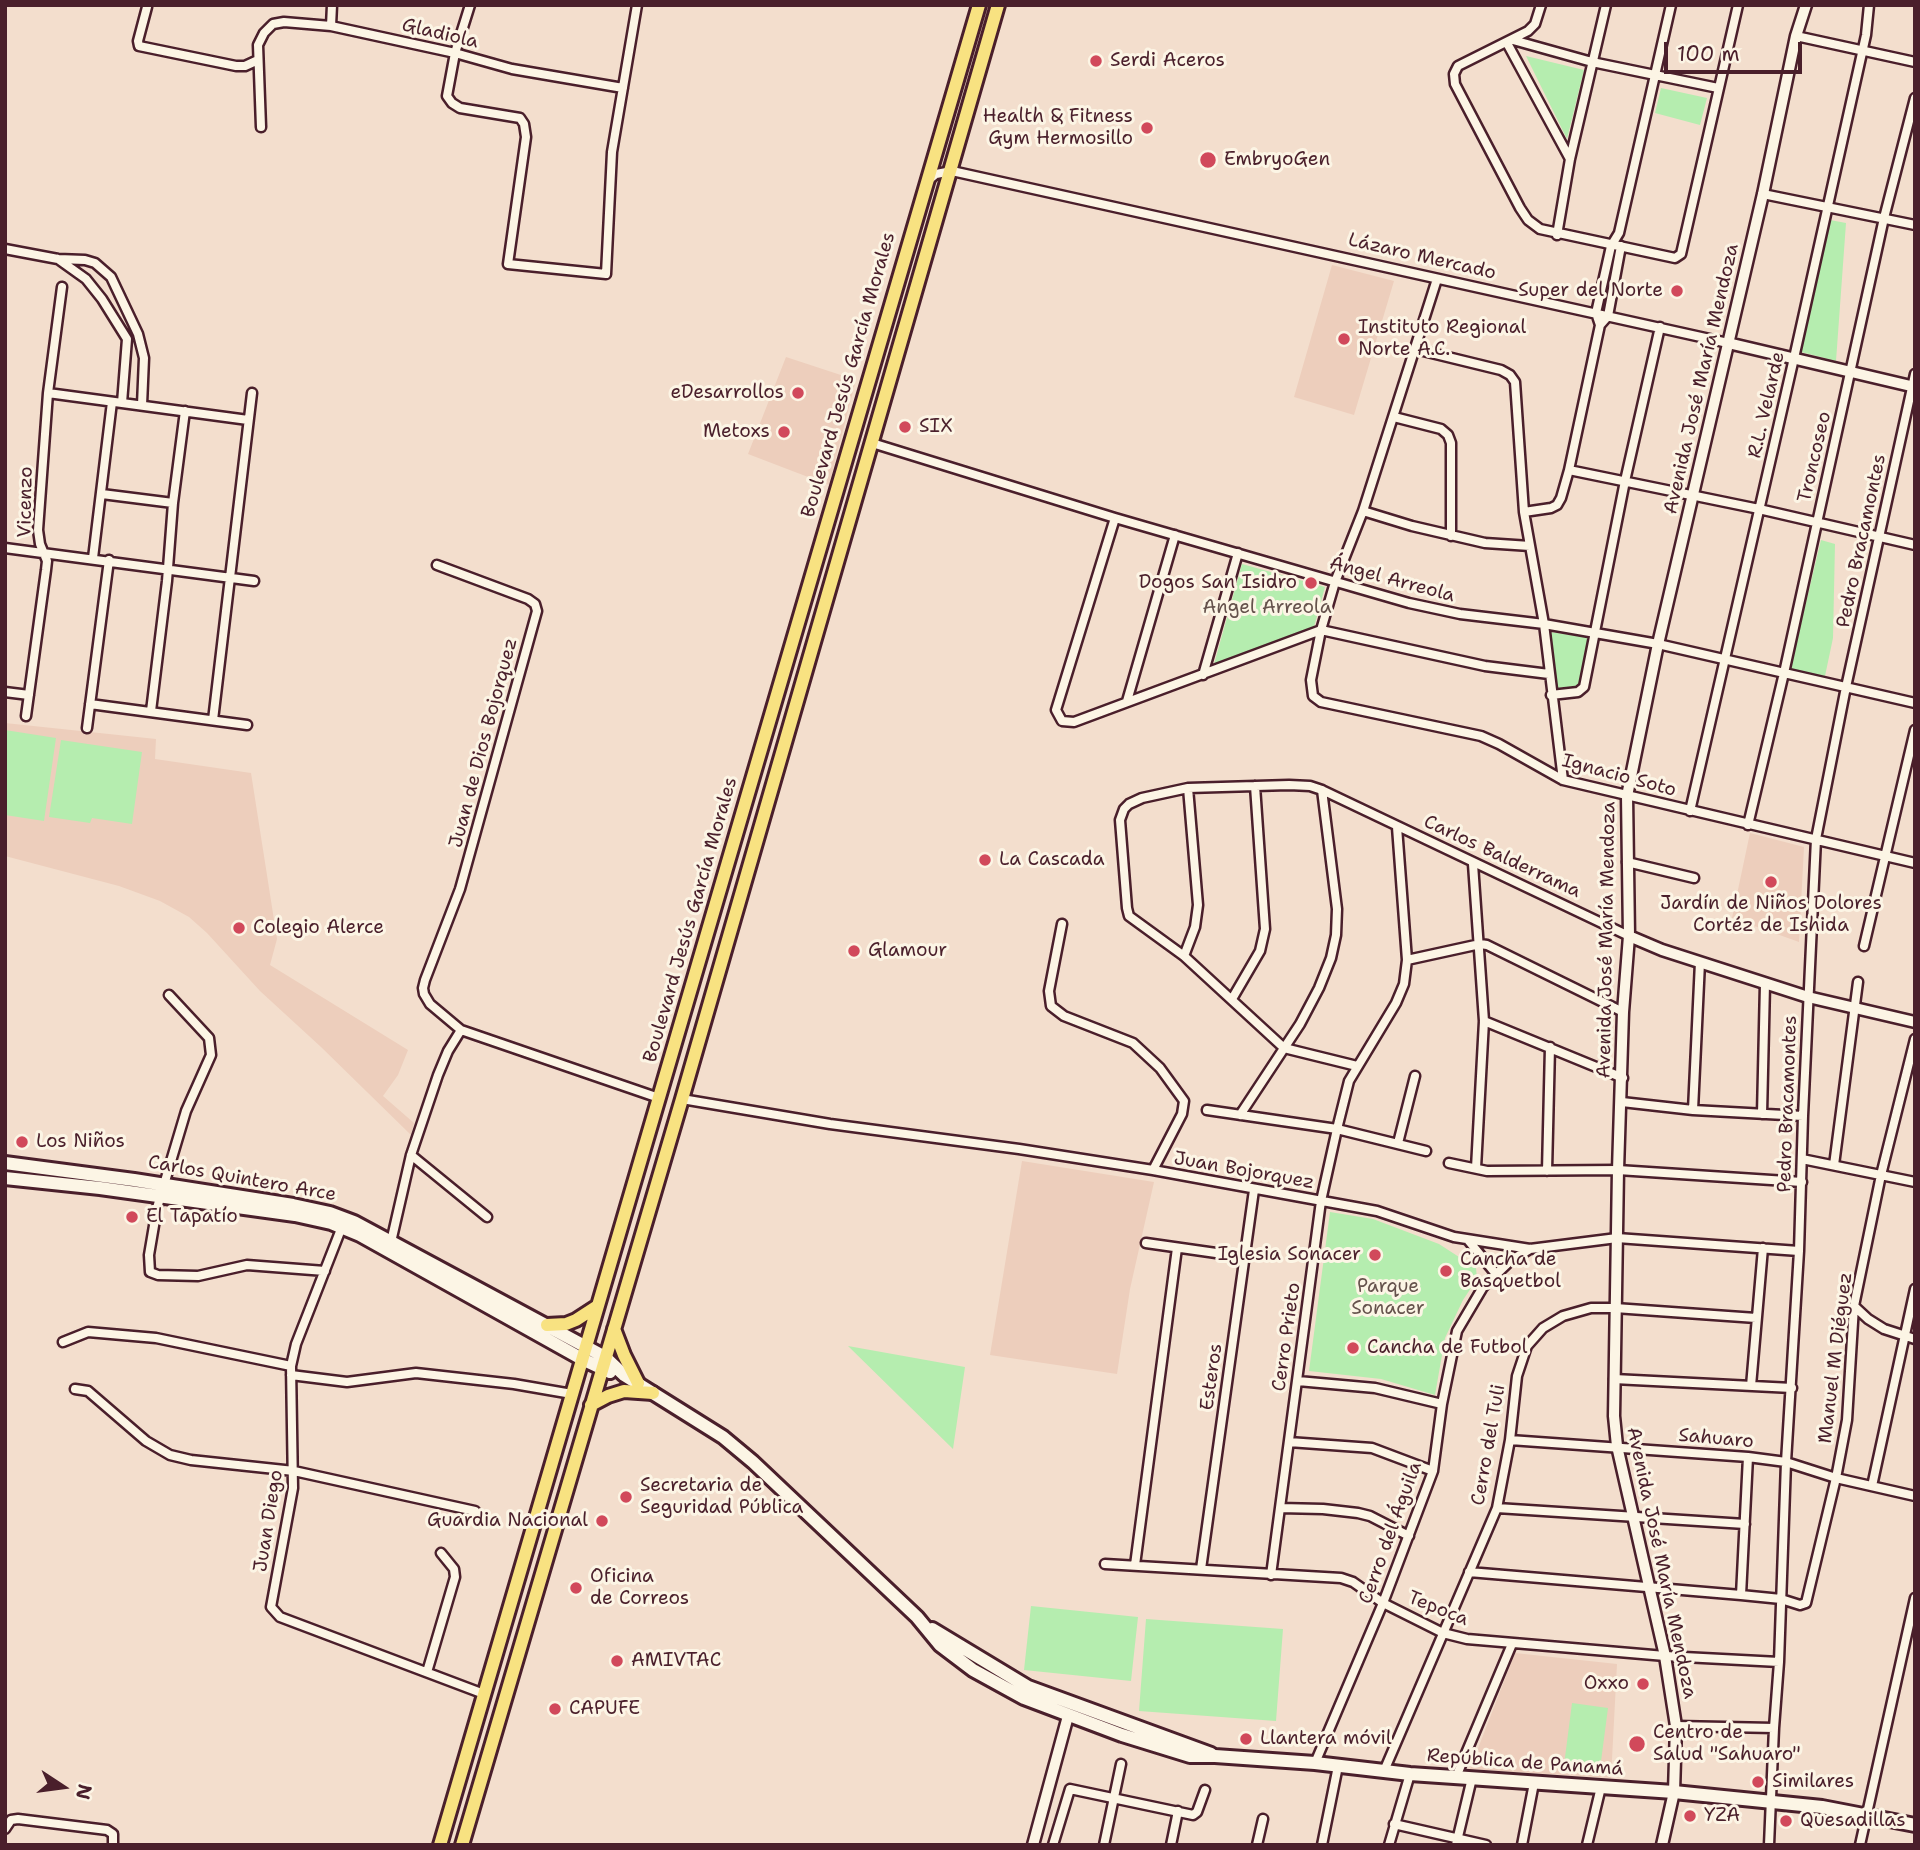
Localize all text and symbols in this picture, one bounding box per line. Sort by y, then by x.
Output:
street label: Gladiola [400,14,480,54]
scale bar [1668,28,1806,72]
text: 100 m [1677,40,1740,68]
place label: Serdi Aceros [1110,50,1225,72]
marker: Serdi Aceros [1088,53,1104,69]
place label: Health & Fitness Gym Hermosillo [983,106,1133,150]
marker: Health & Fitness Gym Hermosillo [1139,120,1155,136]
place label: EmbryoGen [1224,149,1330,171]
marker: EmbryoGen [1198,150,1218,170]
street label: Lázaro Mercado [1346,229,1498,285]
street label: Boulevard Jesús García Morales [797,230,901,520]
street label: Avenida José María Mendoza [1660,241,1744,517]
place label: Super del Norte [1518,280,1663,302]
marker: Super del Norte [1669,283,1685,299]
place label: Instituto Regional Norte A.C. [1358,317,1526,361]
marker: Instituto Regional Norte A.C. [1336,331,1352,347]
street label: R.L. Velarde [1744,350,1790,460]
place label: eDesarrollos [671,382,784,404]
marker: eDesarrollos [790,385,806,401]
street label: Troncoseo [1793,409,1837,505]
place label: SIX [919,416,953,438]
marker: SIX [897,419,913,435]
place label: Metoxs [703,421,770,443]
marker: Metoxs [776,424,792,440]
street label: Pedro Bracamontes [1832,452,1892,630]
street label: Vicenzo [14,466,38,538]
street label: Ángel Arreola [1327,552,1457,608]
place label: Dogos San Isidro [1139,572,1297,594]
marker: Dogos San Isidro [1303,575,1319,591]
park label: Angel Arreola [1203,597,1331,619]
street label: Juan de Dios Bojorquez [445,636,523,850]
street label: Ignacio Soto [1559,750,1679,802]
street label: Boulevard Jesús García Morales [639,775,743,1065]
street label: Avenida José María Mendoza [1593,801,1621,1079]
street label: Carlos Balderrama [1420,811,1584,903]
place label: La Cascada [999,849,1105,871]
marker: La Cascada [977,852,993,868]
marker: Jardín de Niños Dolores Cortéz de Ishida [1763,874,1779,890]
place label: Jardín de Niños Dolores Cortéz de Ishida [1660,893,1882,937]
place label: Colegio Alerce [253,917,384,939]
marker: Colegio Alerce [231,920,247,936]
place label: Glamour [868,940,947,962]
marker: Glamour [846,943,862,959]
street label: Pedro Bracamontes [1774,1015,1802,1193]
place label: Los Niños [36,1131,125,1153]
marker: Los Niños [14,1134,30,1150]
street label: Juan Bojorquez [1172,1147,1316,1195]
street label: Carlos Quintero Arce [146,1151,338,1207]
place label: El Tapatío [146,1206,238,1228]
marker: El Tapatío [124,1209,140,1225]
place label: Iglesia Sonacer [1218,1244,1361,1266]
marker: Iglesia Sonacer [1367,1247,1383,1263]
place label: Cancha de Basquetbol [1460,1249,1561,1293]
marker: Cancha de Basquetbol [1438,1263,1454,1279]
street label: Manuel M Diéguez [1814,1271,1858,1445]
park label: Parque Sonacer [1351,1276,1425,1320]
street label: Cerro Prieto [1268,1281,1306,1393]
place label: Cancha de Futbol [1367,1337,1527,1359]
marker: Cancha de Futbol [1345,1340,1361,1356]
street label: Esteros [1196,1342,1228,1412]
street label: Cerro del Tuli [1467,1383,1511,1507]
street label: Sahuaro [1677,1424,1755,1454]
street label: Avenida José María Mendoza [1621,1425,1701,1701]
street label: Cerro del Águila [1355,1459,1427,1607]
street label: Juan Diego [250,1468,288,1574]
place label: Secretaria de Seguridad Pública [640,1475,803,1519]
marker: Secretaria de Seguridad Pública [618,1489,634,1505]
place label: Guardia Nacional [427,1510,588,1532]
marker: Guardia Nacional [594,1513,610,1529]
place label: Oficina de Correos [590,1566,689,1610]
marker: Oficina de Correos [568,1580,584,1596]
street label: Tepoca [1404,1587,1472,1631]
place label: AMIVTAC [631,1650,721,1672]
marker: AMIVTAC [609,1653,625,1669]
place label: Oxxo [1584,1673,1629,1695]
marker: Oxxo [1635,1676,1651,1692]
place label: CAPUFE [569,1698,640,1720]
marker: CAPUFE [547,1701,563,1717]
place label: Centro de Salud "Sahuaro" [1653,1722,1801,1766]
place label: Llantera móvil [1260,1728,1392,1750]
marker: Llantera móvil [1238,1731,1254,1747]
marker: Centro de Salud "Sahuaro" [1627,1734,1647,1754]
street label: República de Panamá [1426,1745,1624,1781]
north arrow [28,1752,98,1822]
place label: Similares [1772,1771,1854,1793]
marker: Similares [1750,1774,1766,1790]
text: N [70,1782,98,1802]
place label: YZA [1704,1805,1740,1827]
marker: YZA [1682,1808,1698,1824]
place label: Quesadillas [1800,1810,1906,1832]
marker: Quesadillas [1778,1813,1794,1829]

